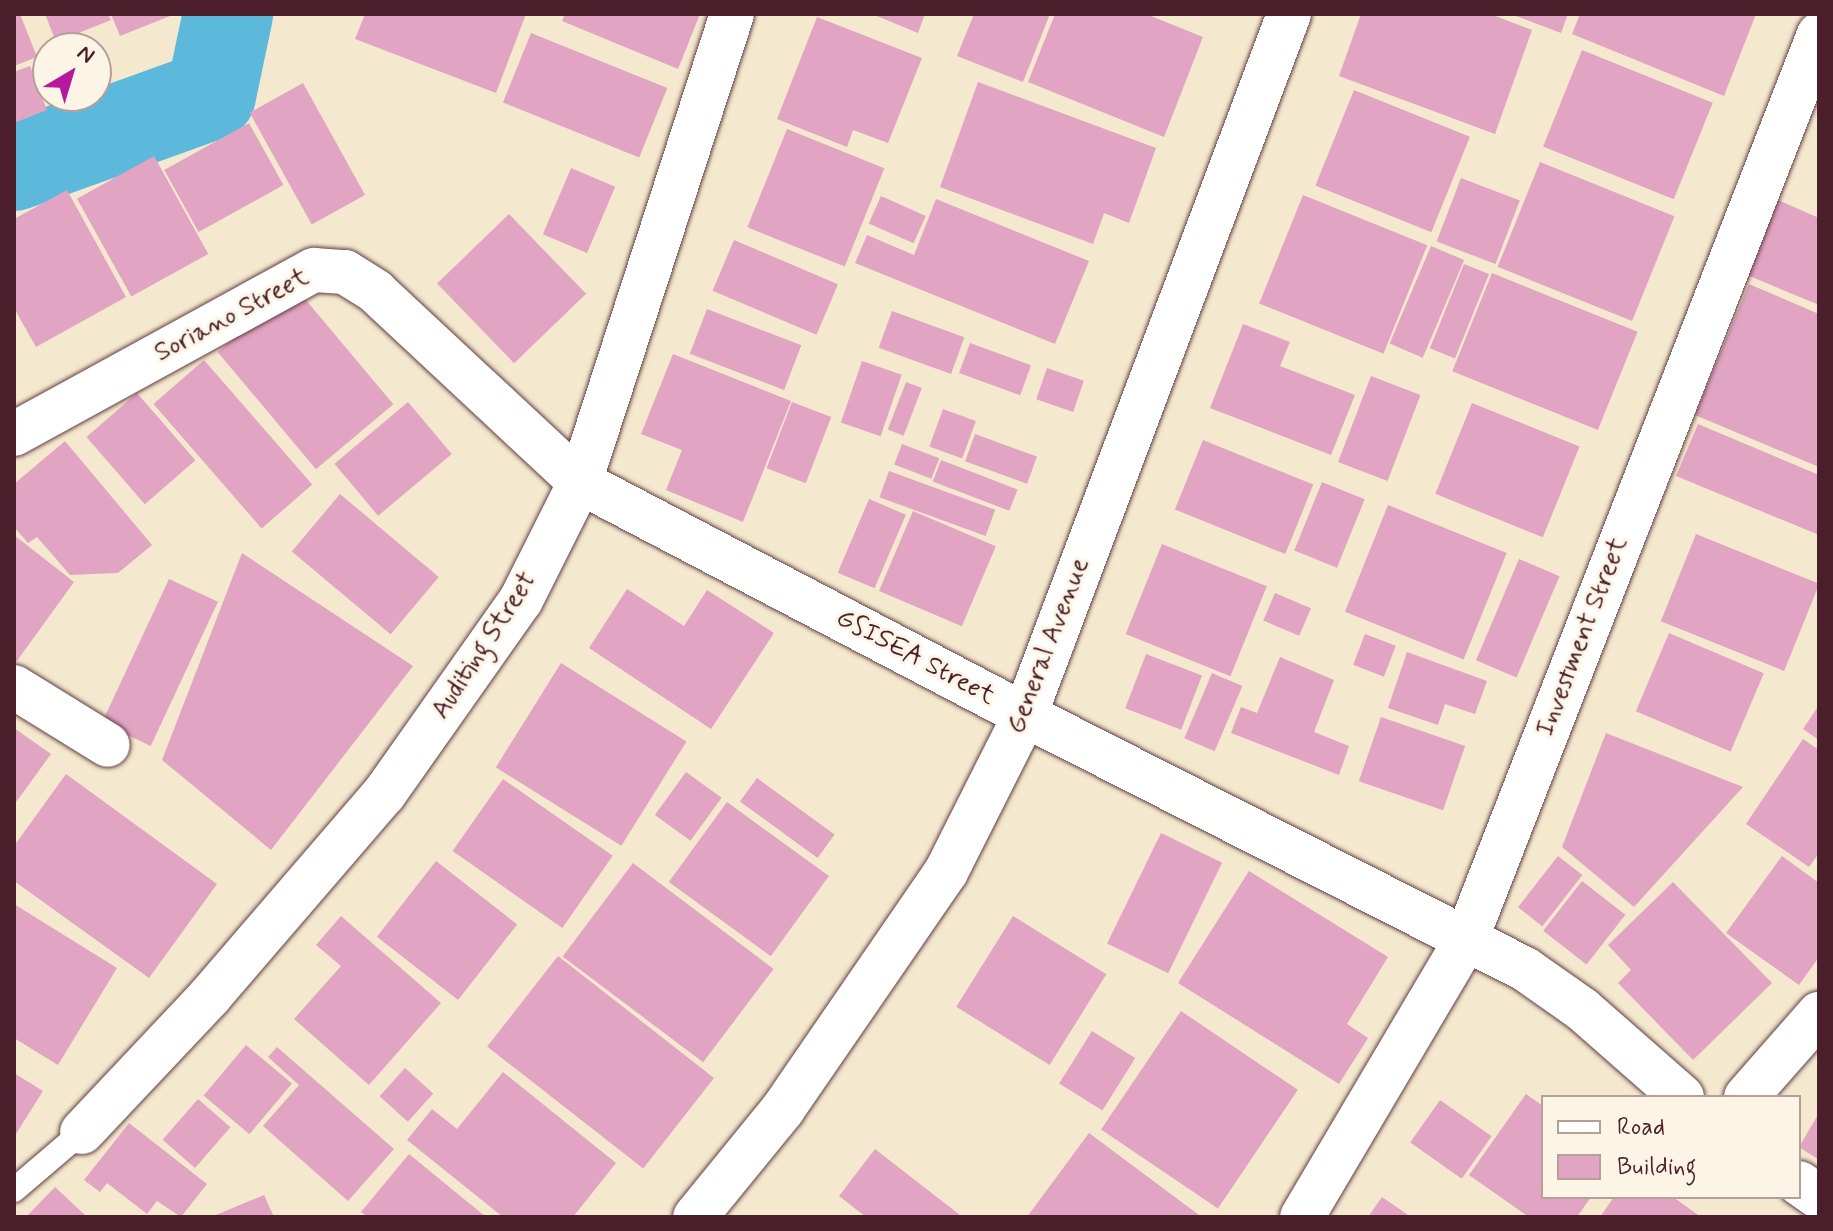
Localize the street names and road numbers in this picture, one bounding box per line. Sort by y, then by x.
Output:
street label: Soriano Street [150,262,314,370]
street label: Investment Street [1531,533,1635,741]
street label: General Avenue [1003,557,1095,735]
street label: Auditing Street [426,567,544,725]
street label: GSISEA Street [830,603,1000,713]

